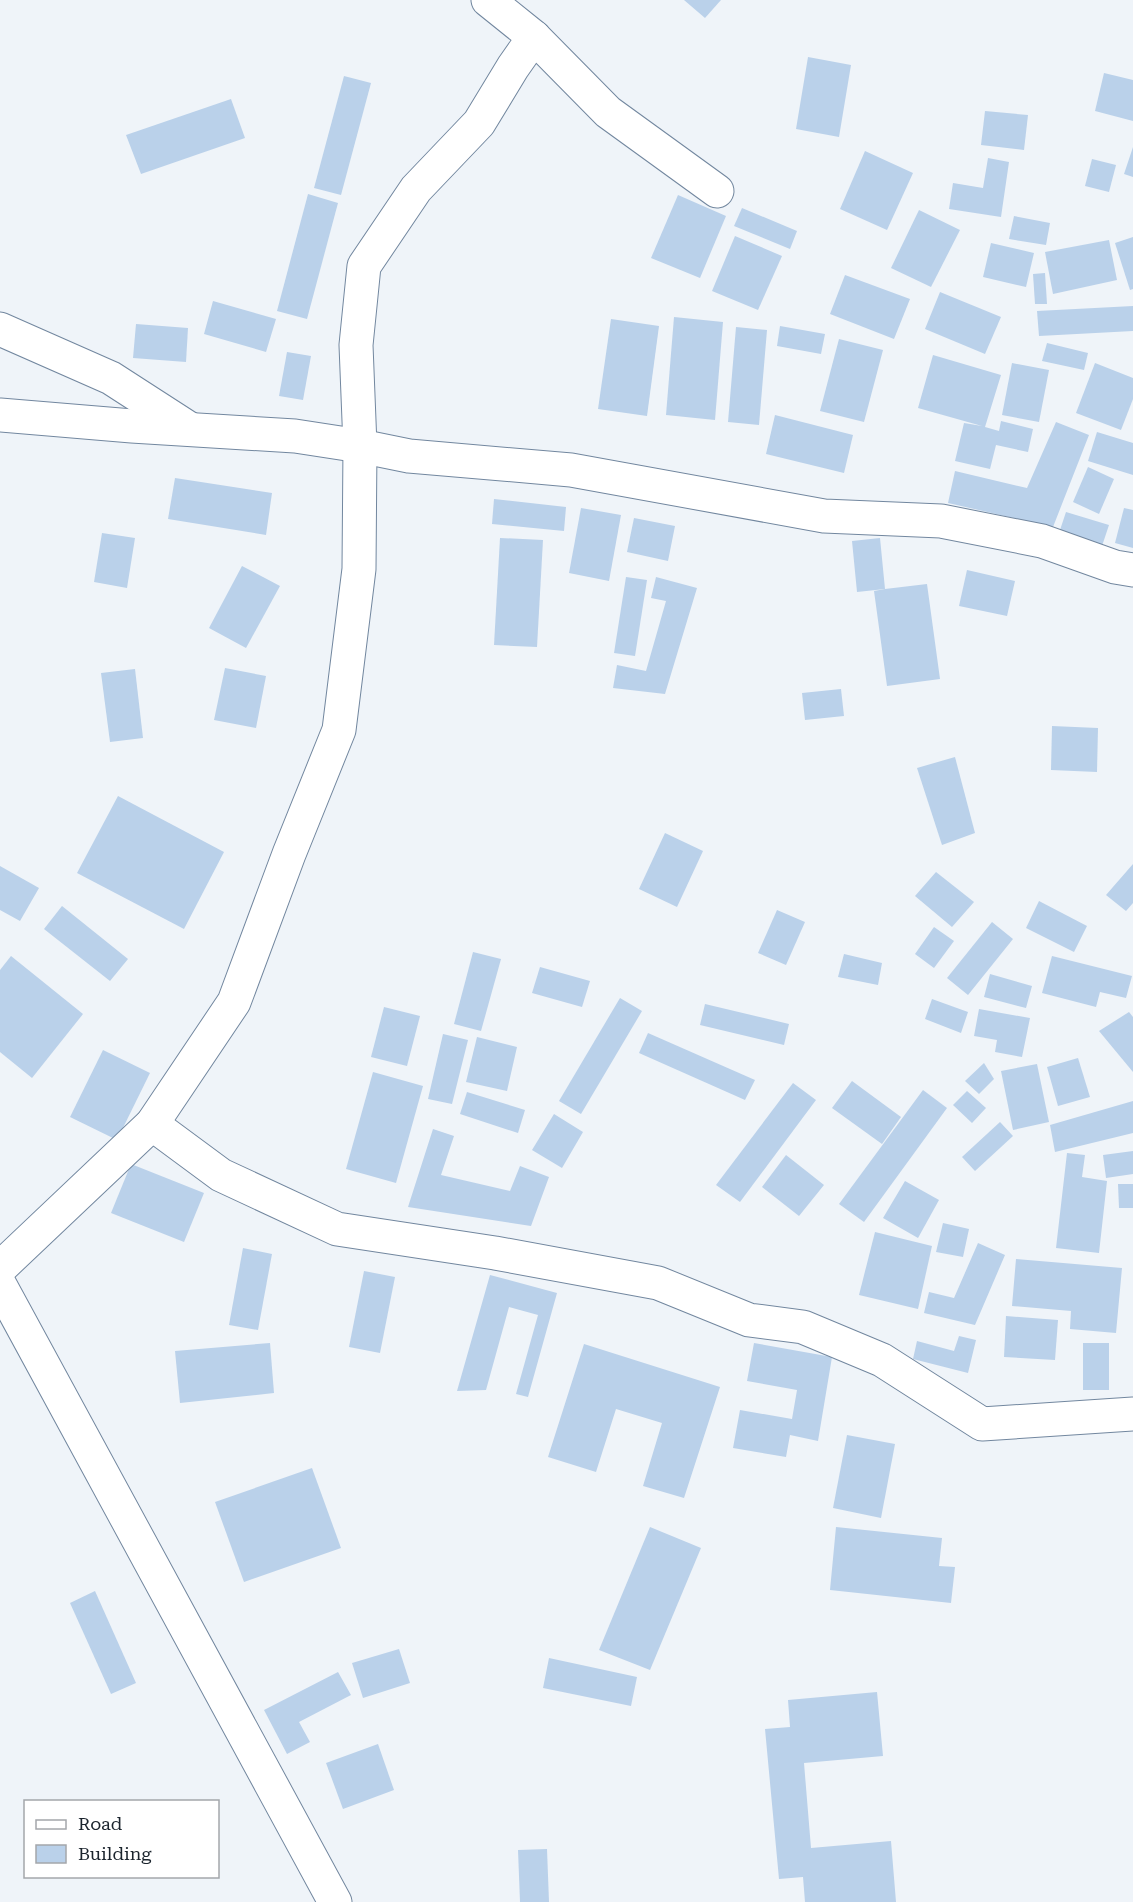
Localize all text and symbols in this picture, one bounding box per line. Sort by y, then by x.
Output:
legend [24,1800,219,1878]
text: Road [78,1813,123,1834]
text: Building [78,1843,152,1864]

